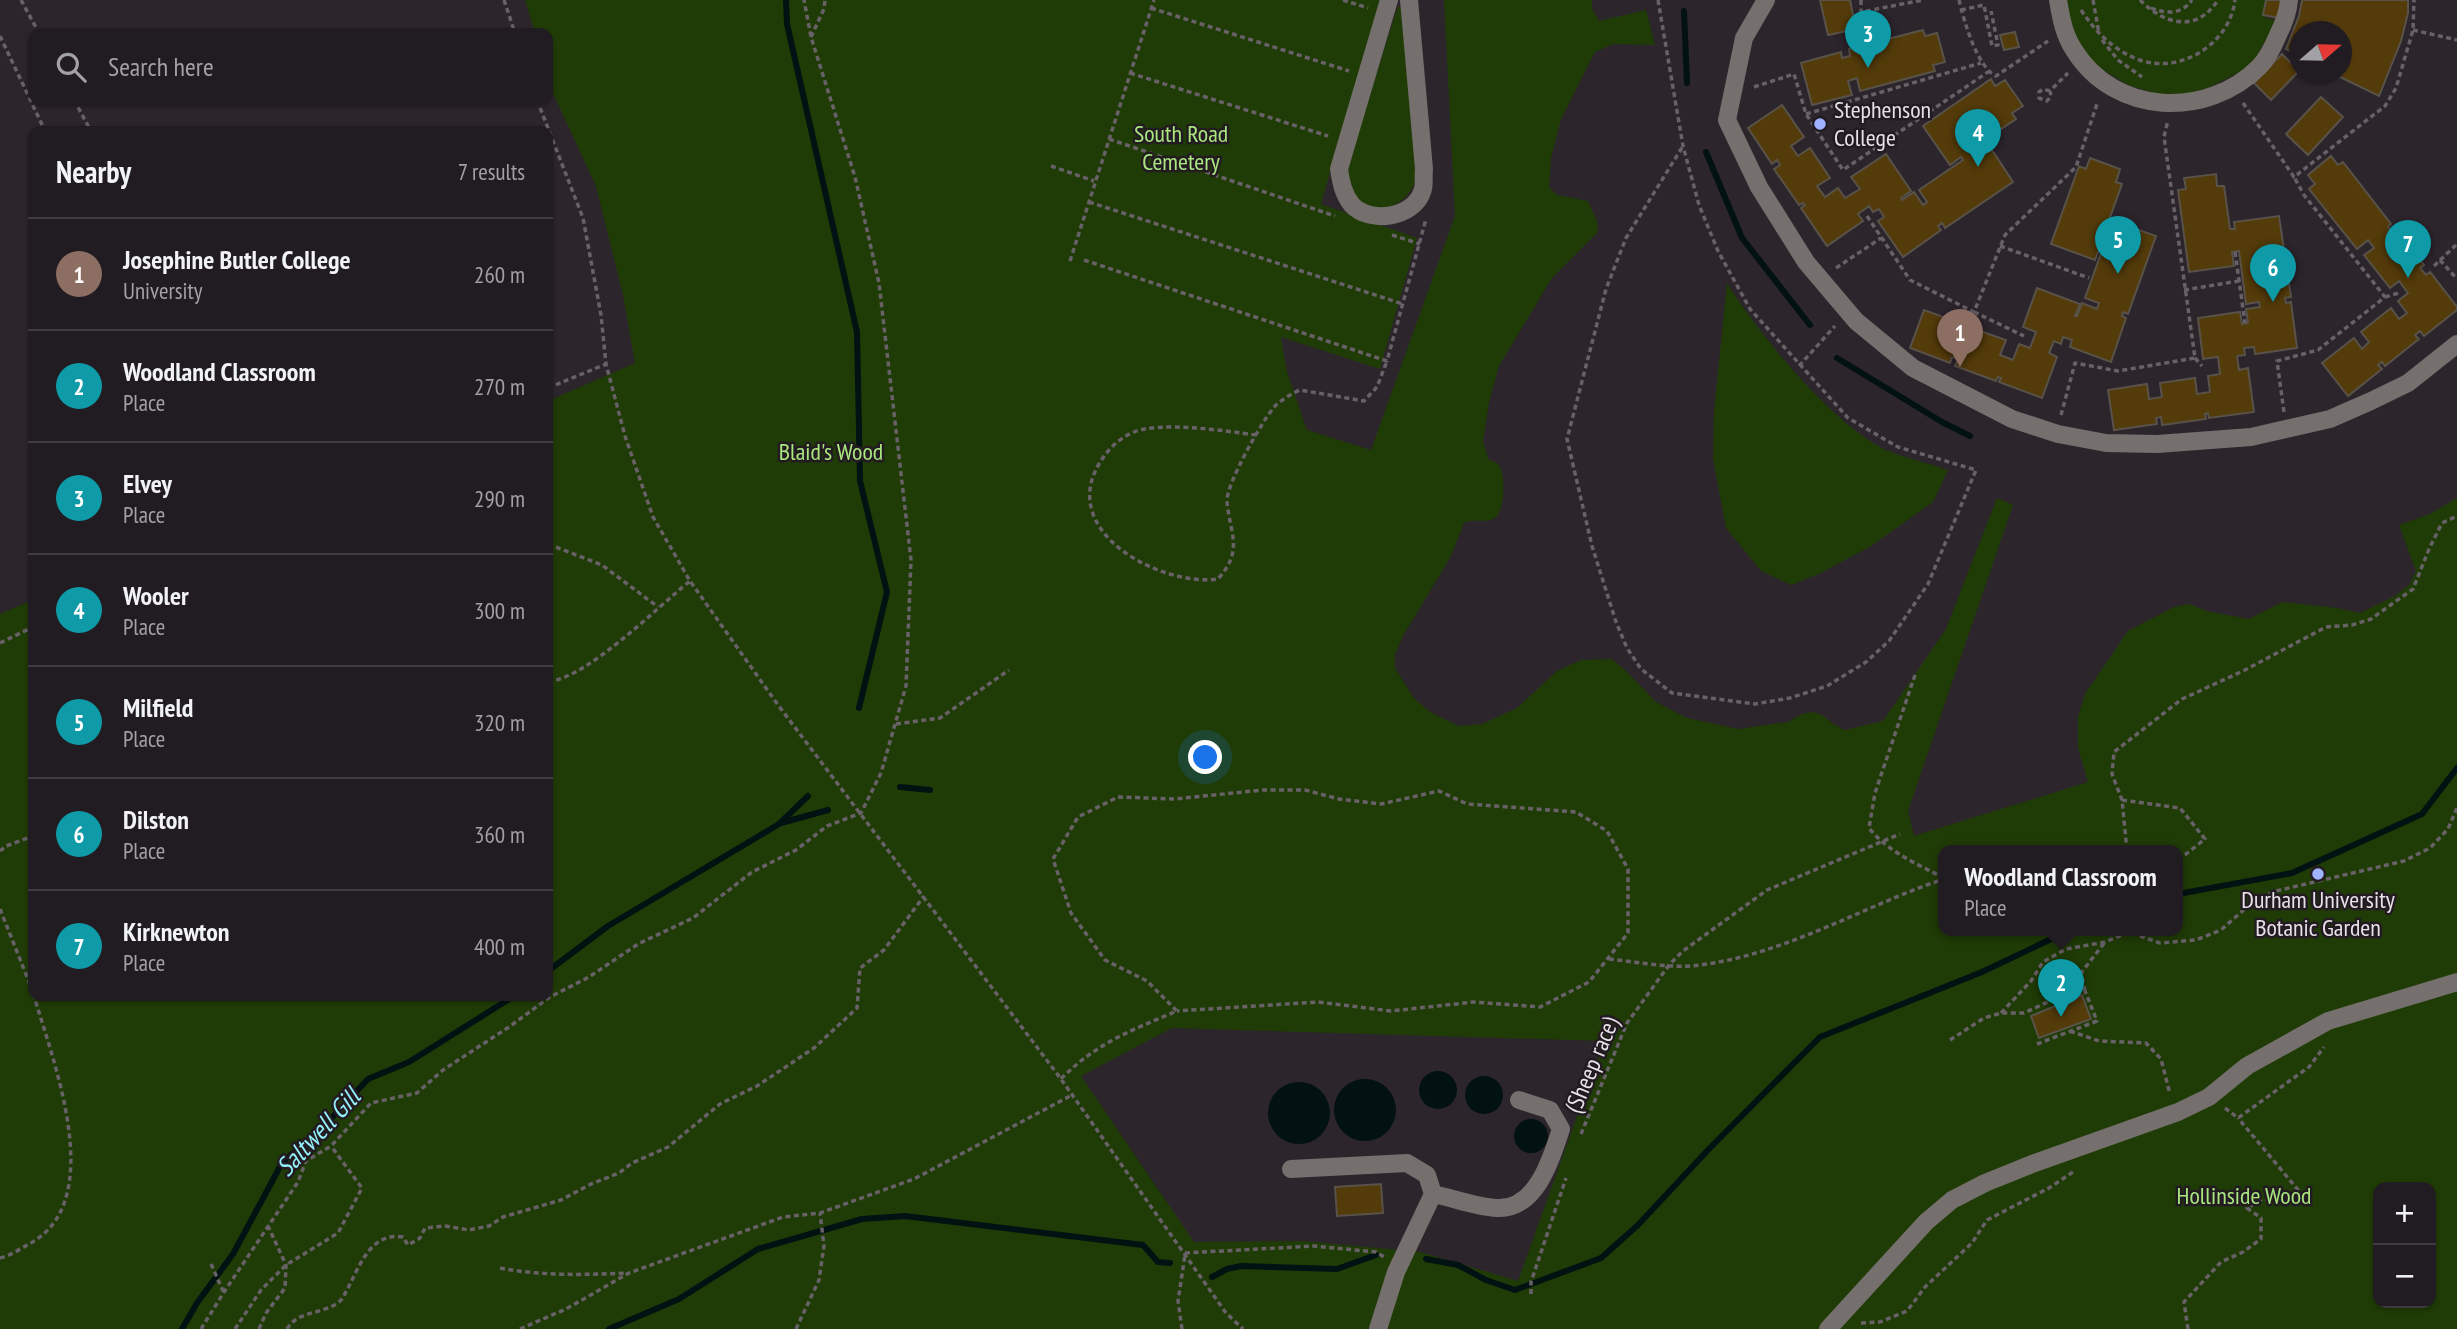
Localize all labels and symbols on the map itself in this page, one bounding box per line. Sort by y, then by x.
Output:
pin: 3 [1845,10,1891,68]
north arrow [2289,21,2352,84]
place label: Stephenson College [1834,94,1931,153]
pin: 4 [1955,109,2001,167]
marker: Stephenson College [1812,116,1828,132]
park label: South Road Cemetery [1134,118,1228,177]
pin: 5 [2095,216,2141,274]
pin: 7 [2385,220,2431,278]
pin: 6 [2250,244,2296,302]
pin: 1 [1937,309,1983,367]
park label: Blaid's Wood [779,436,883,467]
your location [1188,740,1222,774]
marker: Durham University Botanic Garden [2310,866,2326,882]
place label: Durham University Botanic Garden [2241,884,2395,943]
pin: 2 [2038,959,2084,1017]
street label: (Sheep race) [1557,1012,1626,1118]
water label: Saltwell Gill [268,1078,369,1183]
park label: Hollinside Wood [2177,1180,2311,1211]

